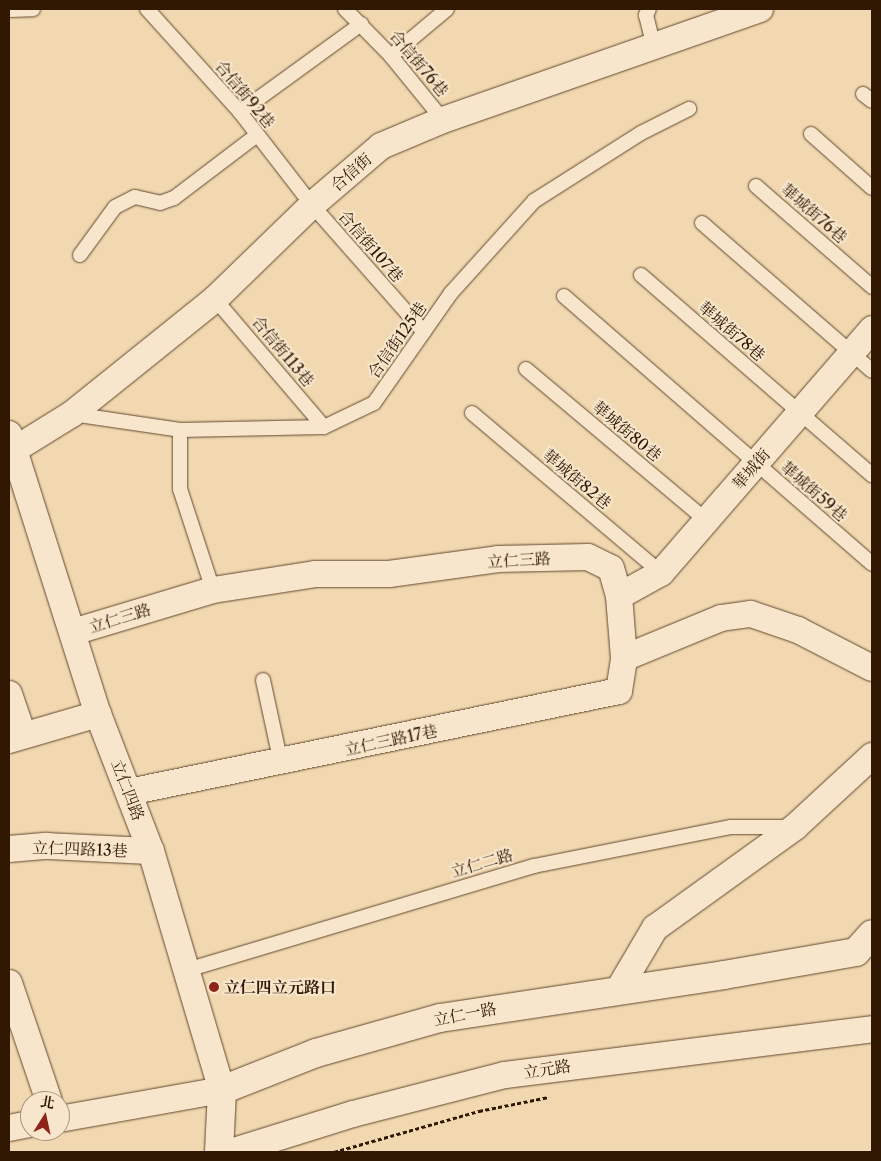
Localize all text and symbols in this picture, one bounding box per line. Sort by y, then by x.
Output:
street label: 合信街76巷 [386,26,452,100]
street label: 合信街92巷 [211,56,279,132]
street label: 合信街 [327,149,375,195]
street label: 華城街76巷 [777,179,851,247]
street label: 合信街107巷 [335,206,407,286]
street label: 華城街78巷 [695,297,769,365]
street label: 合信街125巷 [364,298,430,382]
street label: 合信街113巷 [248,312,318,390]
street label: 華城街80巷 [589,397,665,465]
street label: 華城街82巷 [539,445,615,513]
street label: 華城街 [728,445,774,493]
street label: 華城街59巷 [777,457,851,525]
street label: 立仁三路 [487,549,551,571]
street label: 立仁三路 [87,599,153,637]
street label: 立仁三路17巷 [343,721,439,759]
street label: 立仁四路 [108,757,148,823]
street label: 立仁四路13巷 [32,838,128,860]
street label: 立仁二路 [449,845,515,881]
place label: 立仁四立元路口 [224,977,336,997]
marker: 立仁四立元路口 [208,981,220,993]
street label: 立仁一路 [432,998,498,1030]
street label: 立元路 [522,1056,572,1082]
north arrow [20,1091,70,1141]
text: 北 [39,1092,56,1112]

